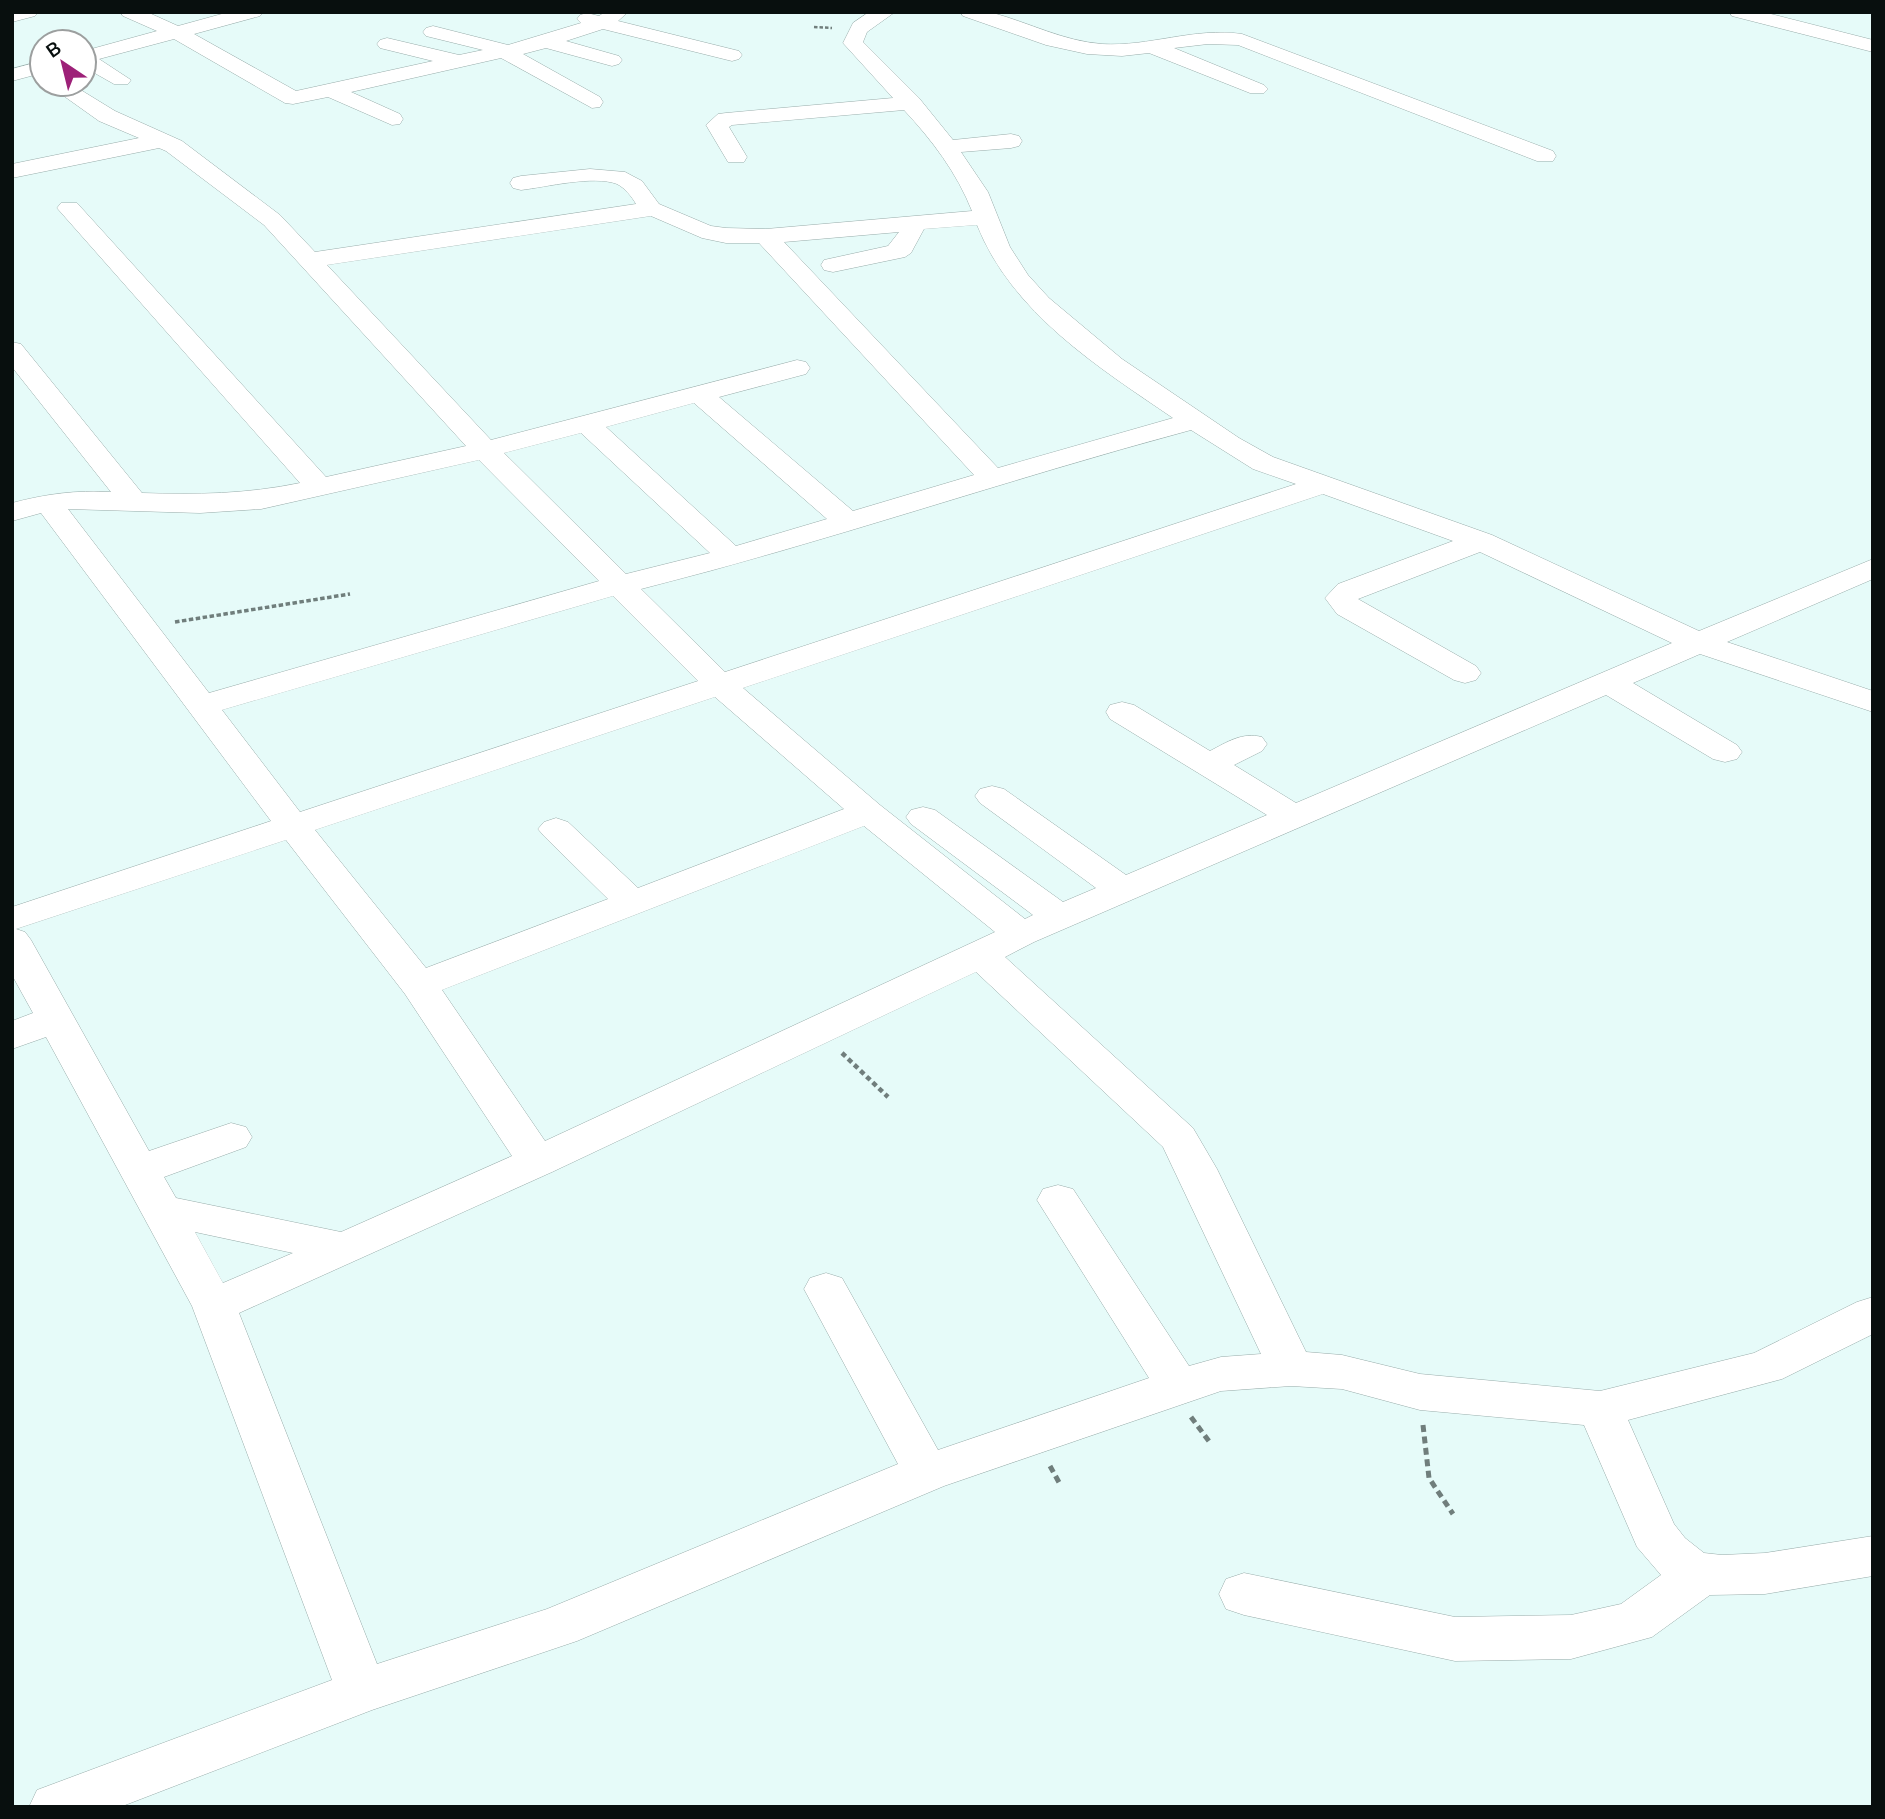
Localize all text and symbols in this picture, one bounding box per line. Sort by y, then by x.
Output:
north arrow [28,28,98,98]
text: B [41,35,67,64]

